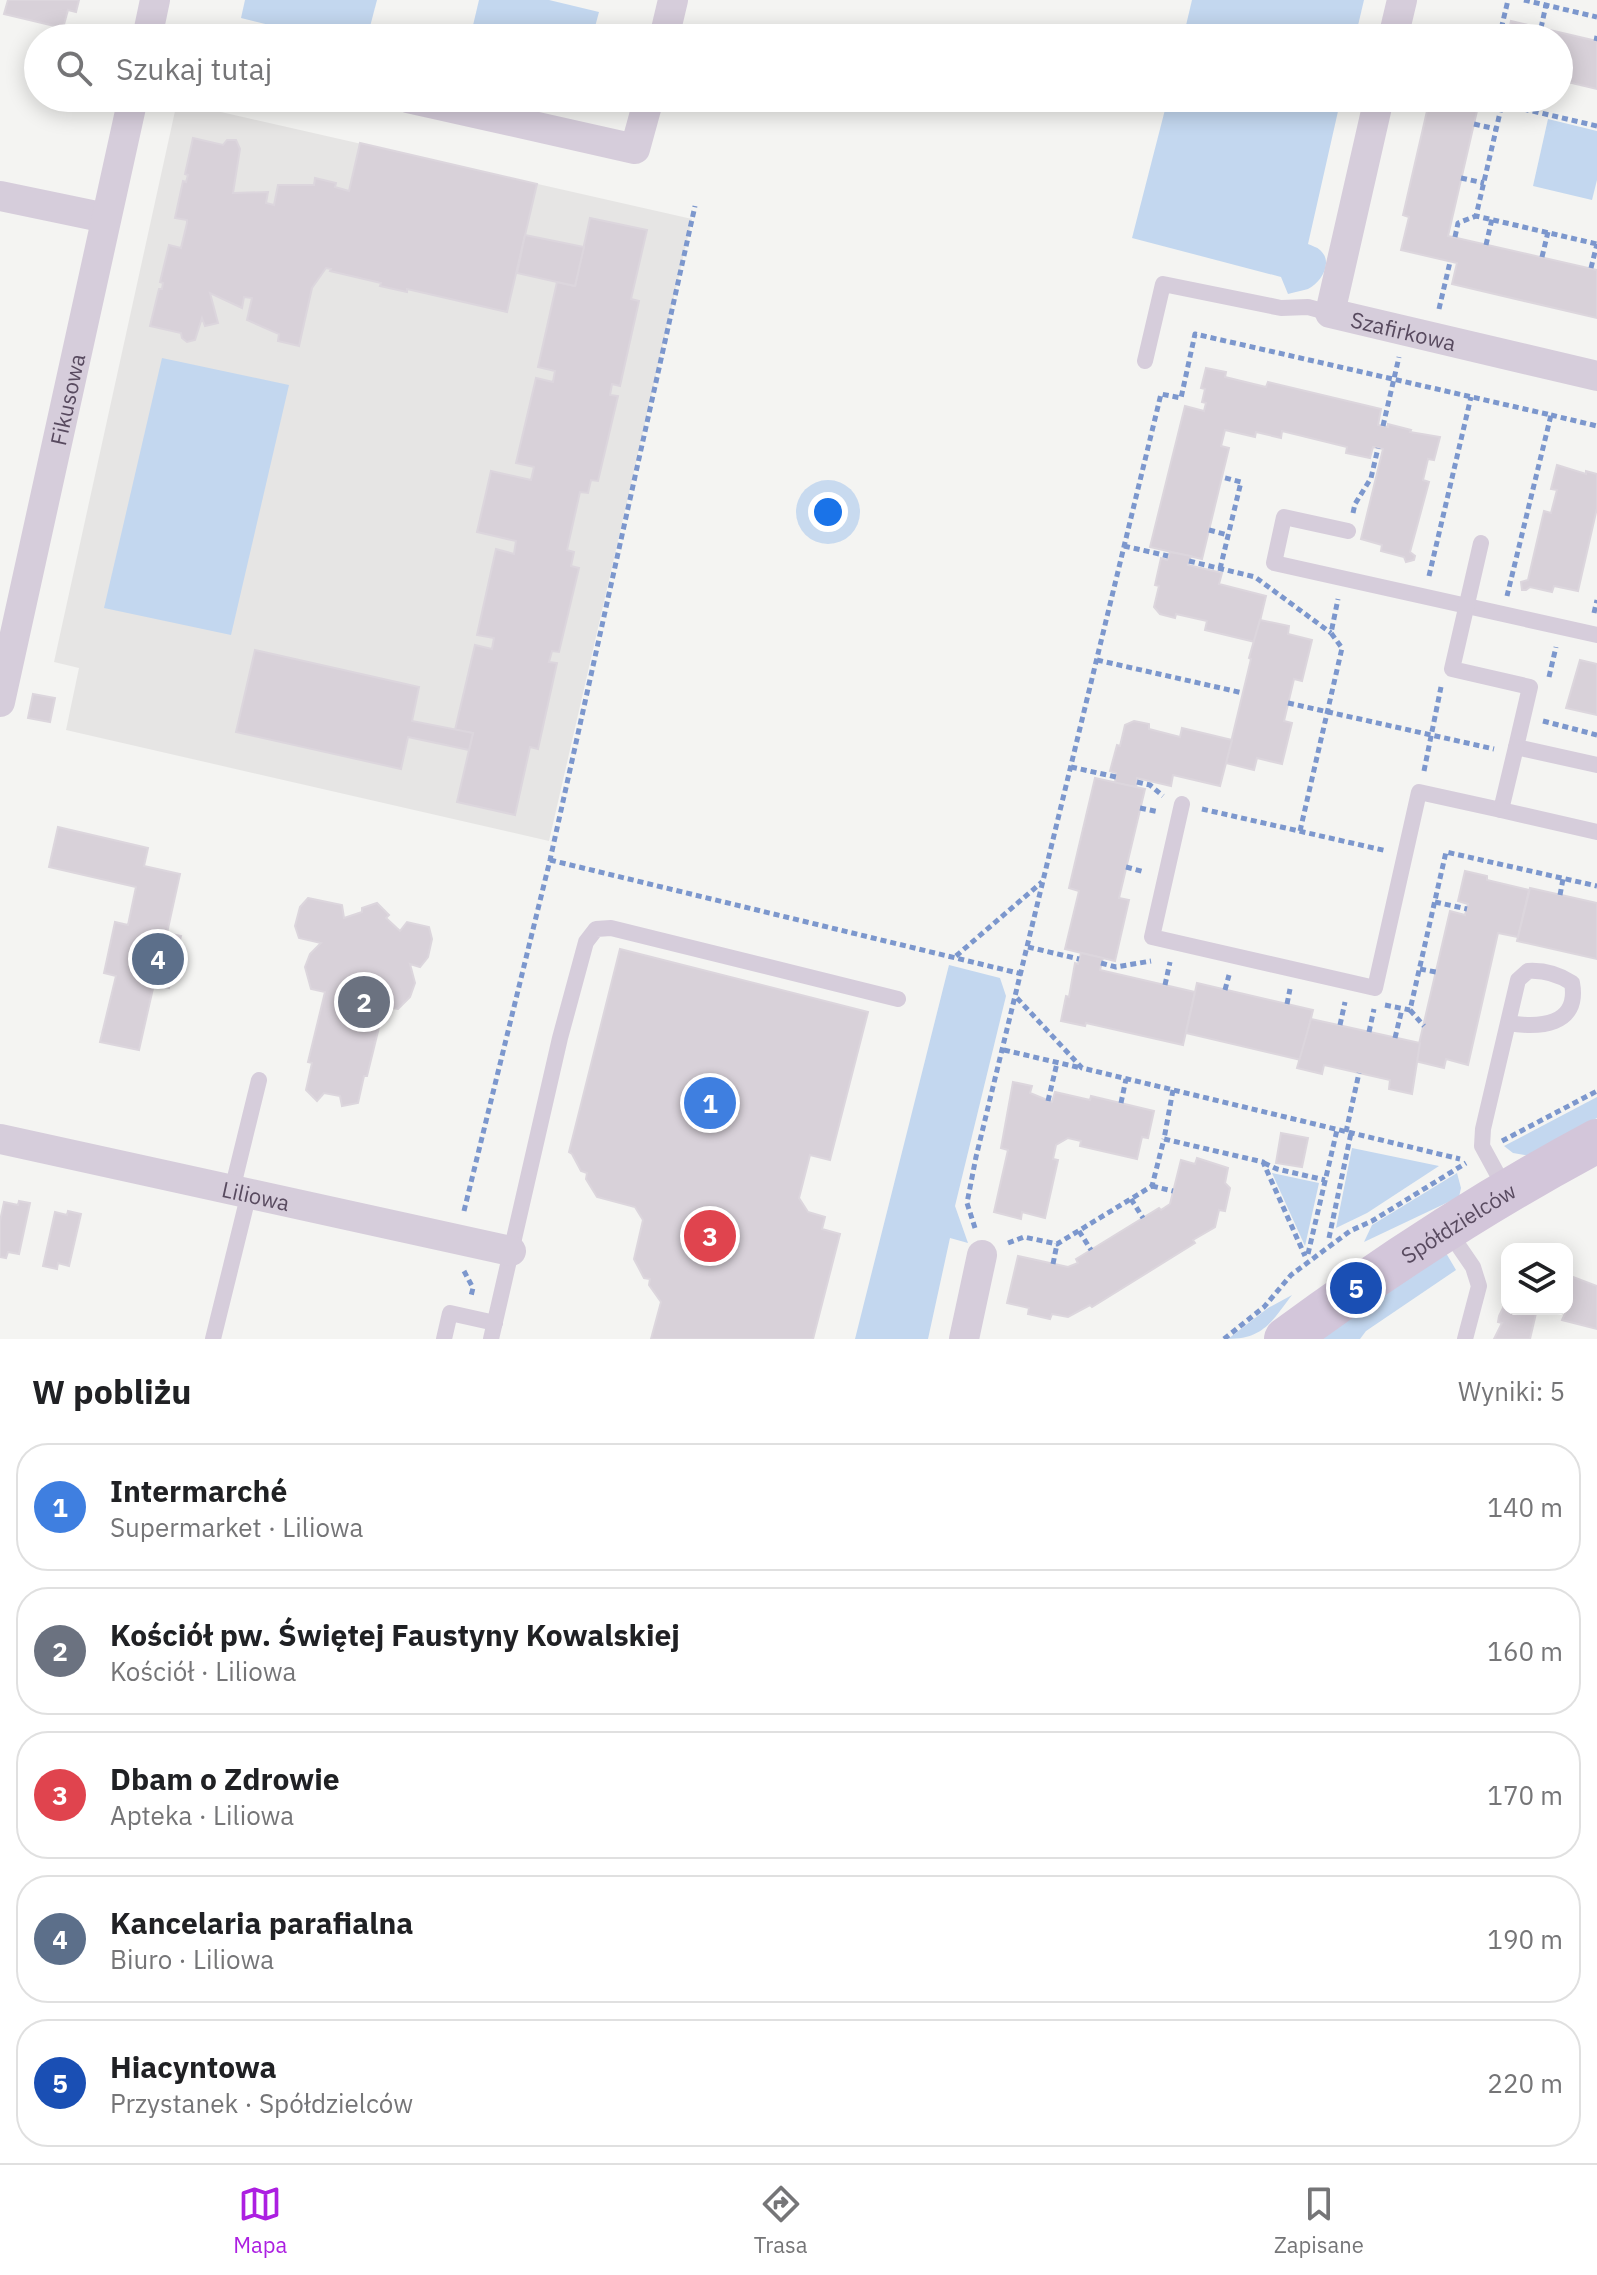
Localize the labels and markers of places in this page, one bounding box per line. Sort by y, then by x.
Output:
pin: 4 [132,929,184,989]
pin: 2 [338,972,390,1032]
pin: 1 [684,1073,736,1133]
pin: 3 [684,1206,736,1266]
pin: 5 [1330,1258,1382,1318]

